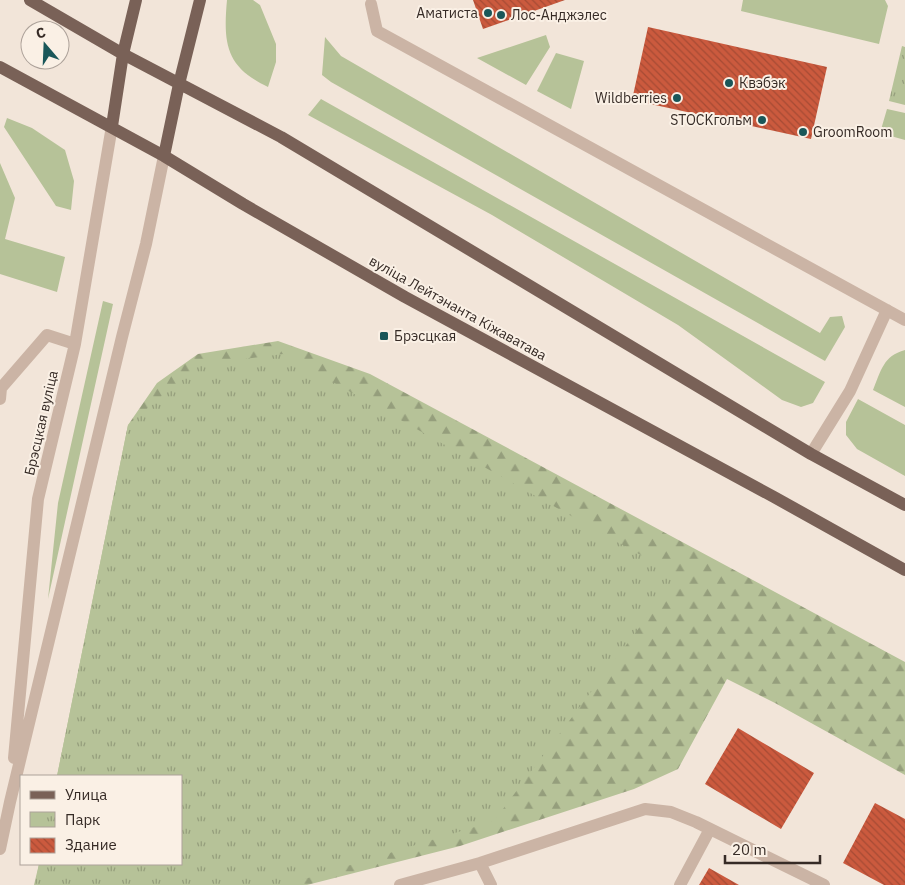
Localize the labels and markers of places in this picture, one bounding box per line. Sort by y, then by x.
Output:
place label: Аматиста [416,4,479,22]
place label: Лос-Анджэлес [511,6,607,24]
marker: Аматиста [482,7,494,19]
marker: Лос-Анджэлес [495,9,507,21]
place label: Квэбэк [739,74,786,92]
marker: Квэбэк [723,77,735,89]
place label: Wildberries [595,89,667,107]
marker: Wildberries [671,92,683,104]
place label: STOCKгольм [670,111,752,129]
marker: STOCKгольм [756,114,768,126]
place label: GroomRoom [813,123,892,141]
marker: GroomRoom [797,126,809,138]
place label: Брэсцкая [394,327,456,345]
marker: Брэсцкая [378,330,390,342]

